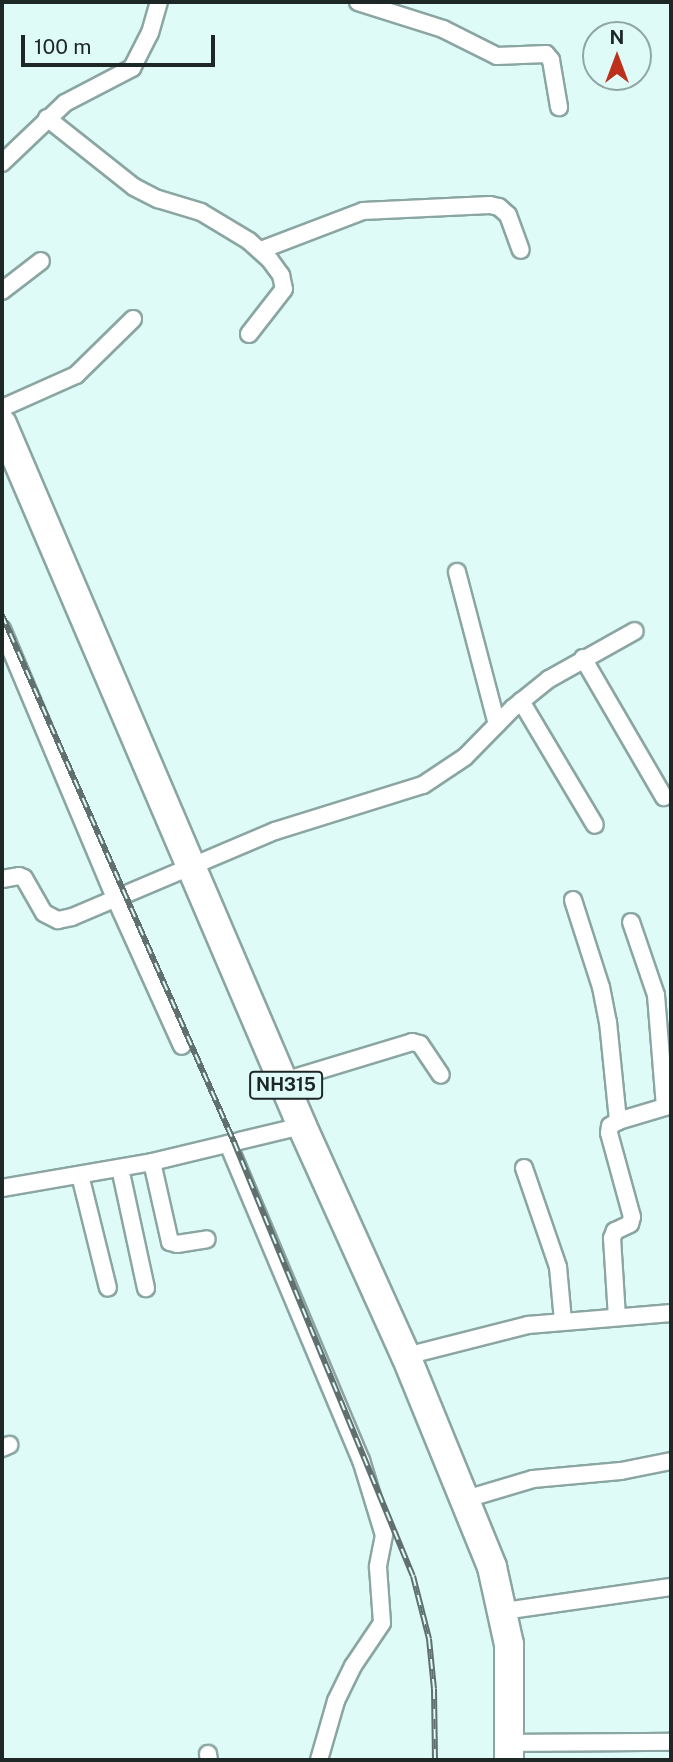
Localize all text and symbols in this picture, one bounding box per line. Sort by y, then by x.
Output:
scale bar [24,21,219,65]
north arrow [582,21,652,91]
text: N [610,26,624,48]
text: 100 m [34,34,91,59]
road number: NH315 [247,1070,324,1100]

